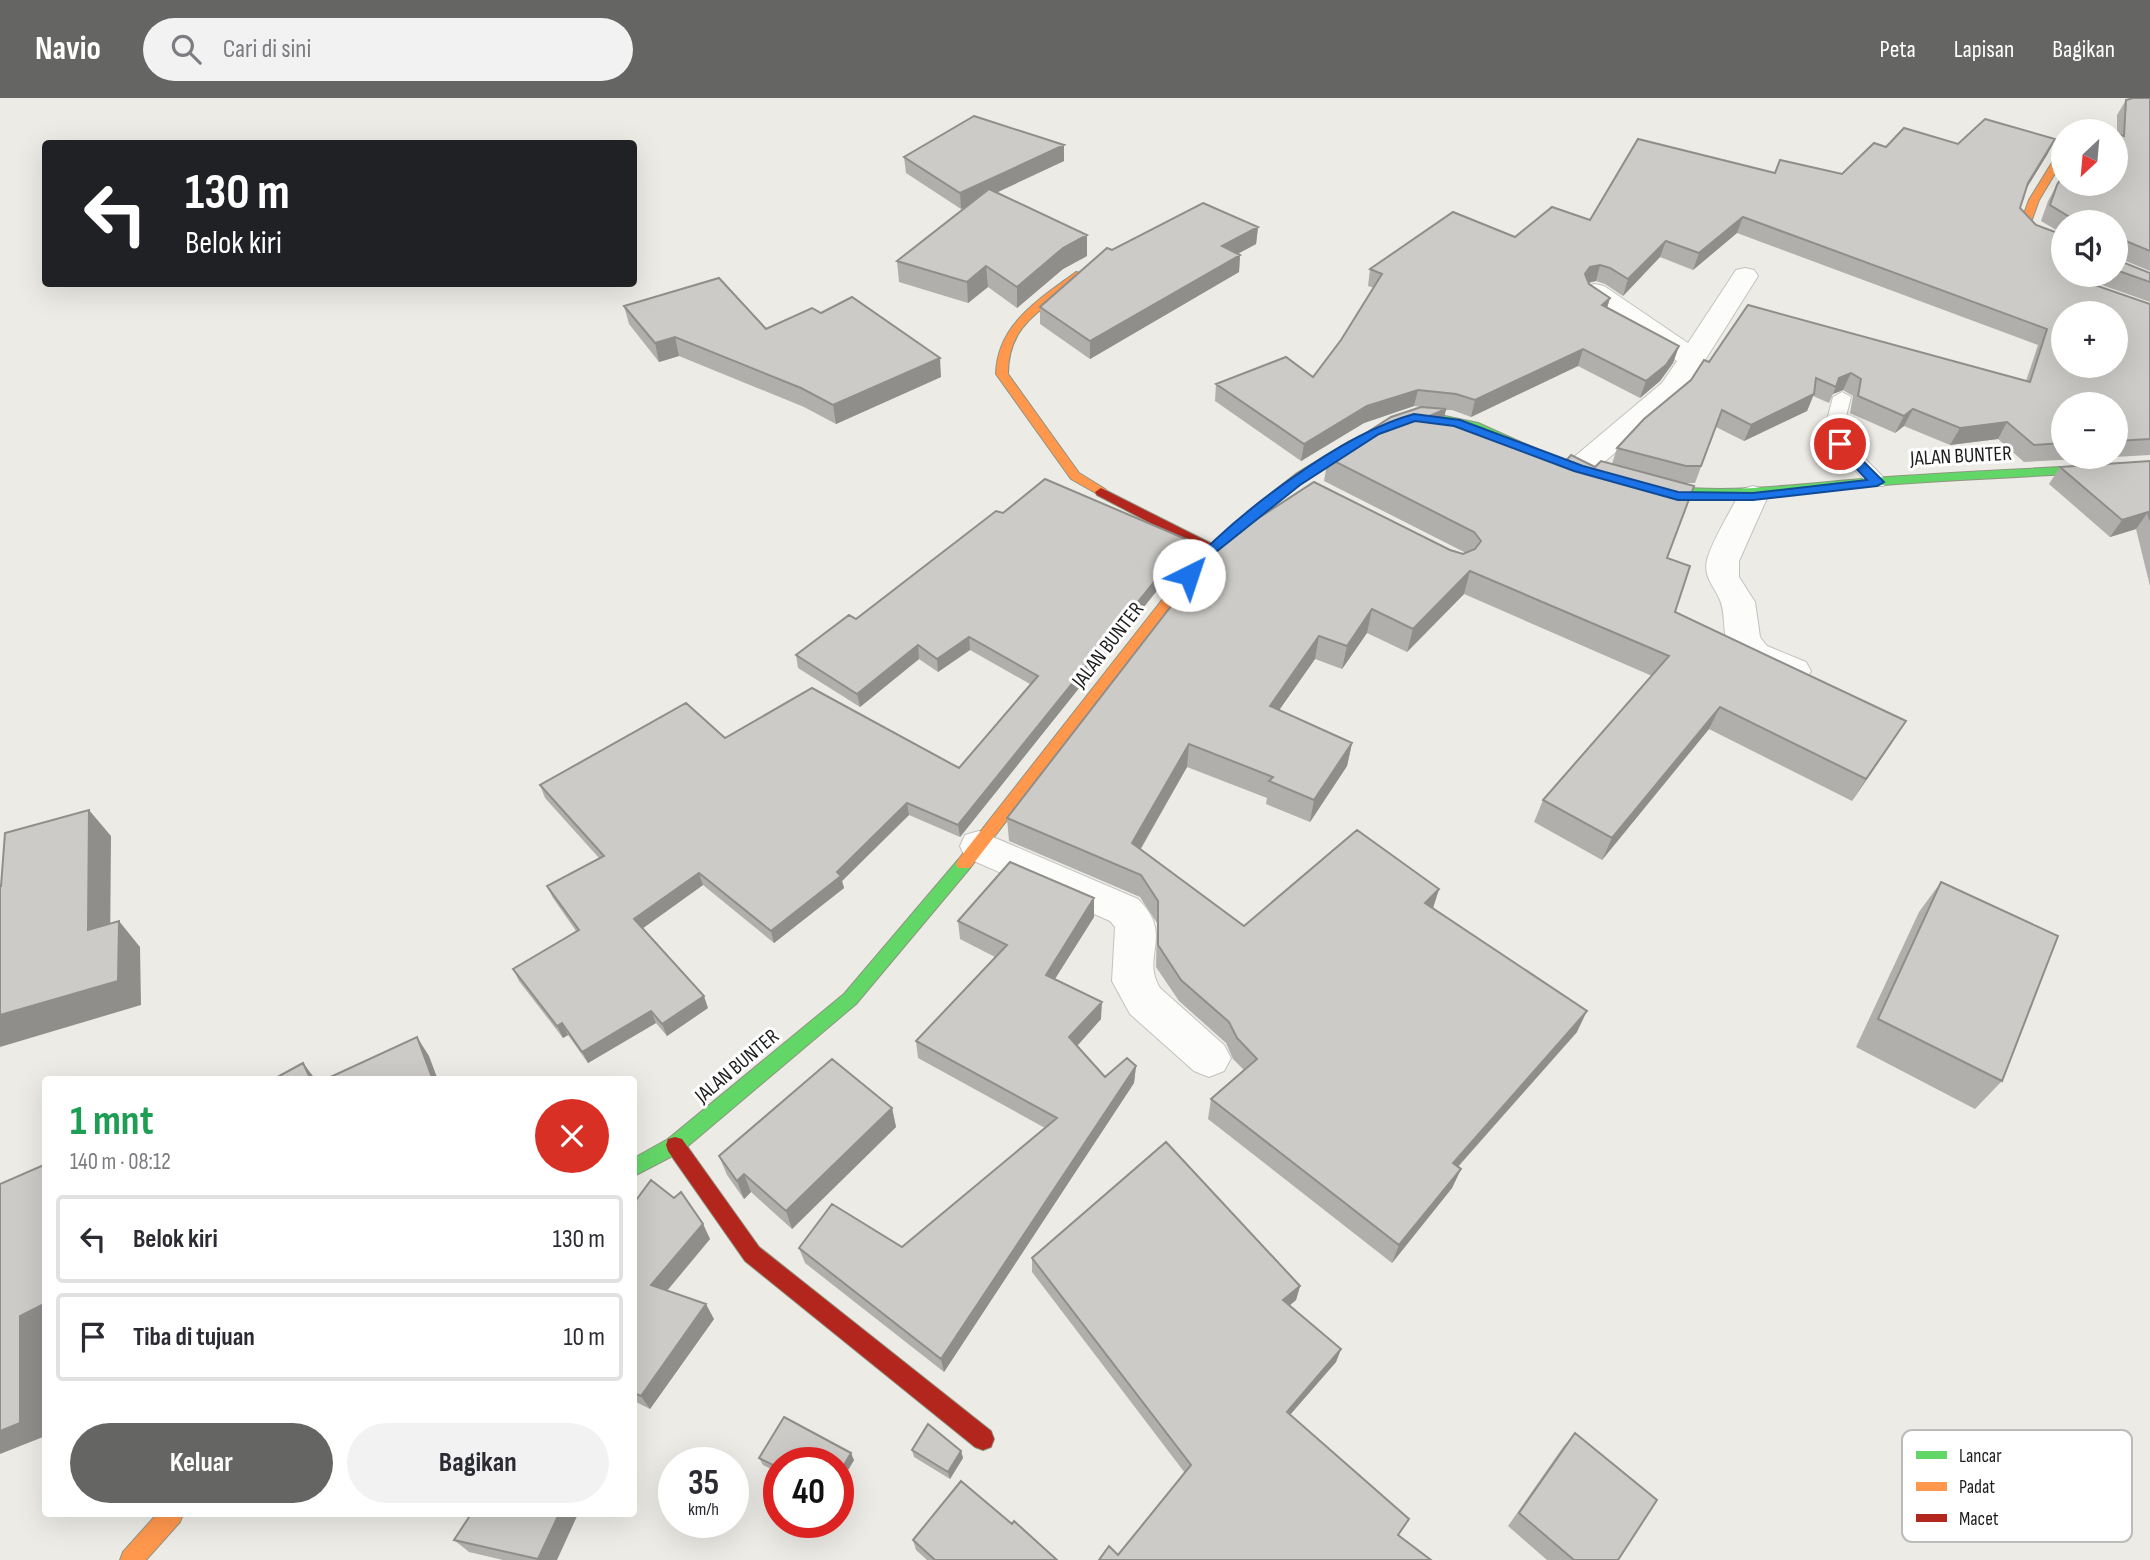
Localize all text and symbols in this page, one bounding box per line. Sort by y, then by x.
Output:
search box [143,18,633,81]
text: Navio [35,29,101,69]
icon: search [167,30,205,68]
text: Cari di sini [223,34,311,65]
text: Peta [1880,35,1916,64]
text: Lapisan [1954,35,2014,64]
text: Bagikan [2052,35,2115,64]
north arrow [2051,119,2128,196]
map controls [2051,119,2128,469]
text: 130 m [185,164,290,223]
icon: left [70,168,161,259]
button: sound [2051,210,2128,287]
text: Belok kiri [185,224,282,263]
button: + [2051,301,2128,378]
button: − [2051,392,2128,469]
pin [1810,414,1870,474]
icon: arrive [1821,425,1859,463]
street label: JALAN BUNTER [1909,441,2013,471]
position arrow [1152,538,1226,612]
street label: JALAN BUNTER [1066,597,1149,694]
street label: JALAN BUNTER [689,1024,784,1109]
text: 1 mnt [70,1096,154,1147]
button: close [535,1099,609,1173]
text: 140 m · 08:12 [70,1148,171,1176]
icon: left [74,1220,112,1258]
text: Belok kiri [133,1224,218,1255]
text: 130 m [553,1224,605,1255]
icon: arrive [74,1318,112,1356]
text: Tiba di tujuan [133,1322,255,1353]
text: 10 m [563,1322,605,1353]
button: Keluar [70,1423,333,1503]
button: Bagikan [347,1423,609,1503]
legend [1902,1430,2132,1542]
text: Lancar [1959,1445,2002,1468]
speed limit sign: 40 [763,1447,854,1538]
text: 35 [688,1462,719,1505]
text: Padat [1959,1476,1995,1499]
text: km/h [688,1499,719,1520]
text: Macet [1959,1508,1999,1531]

